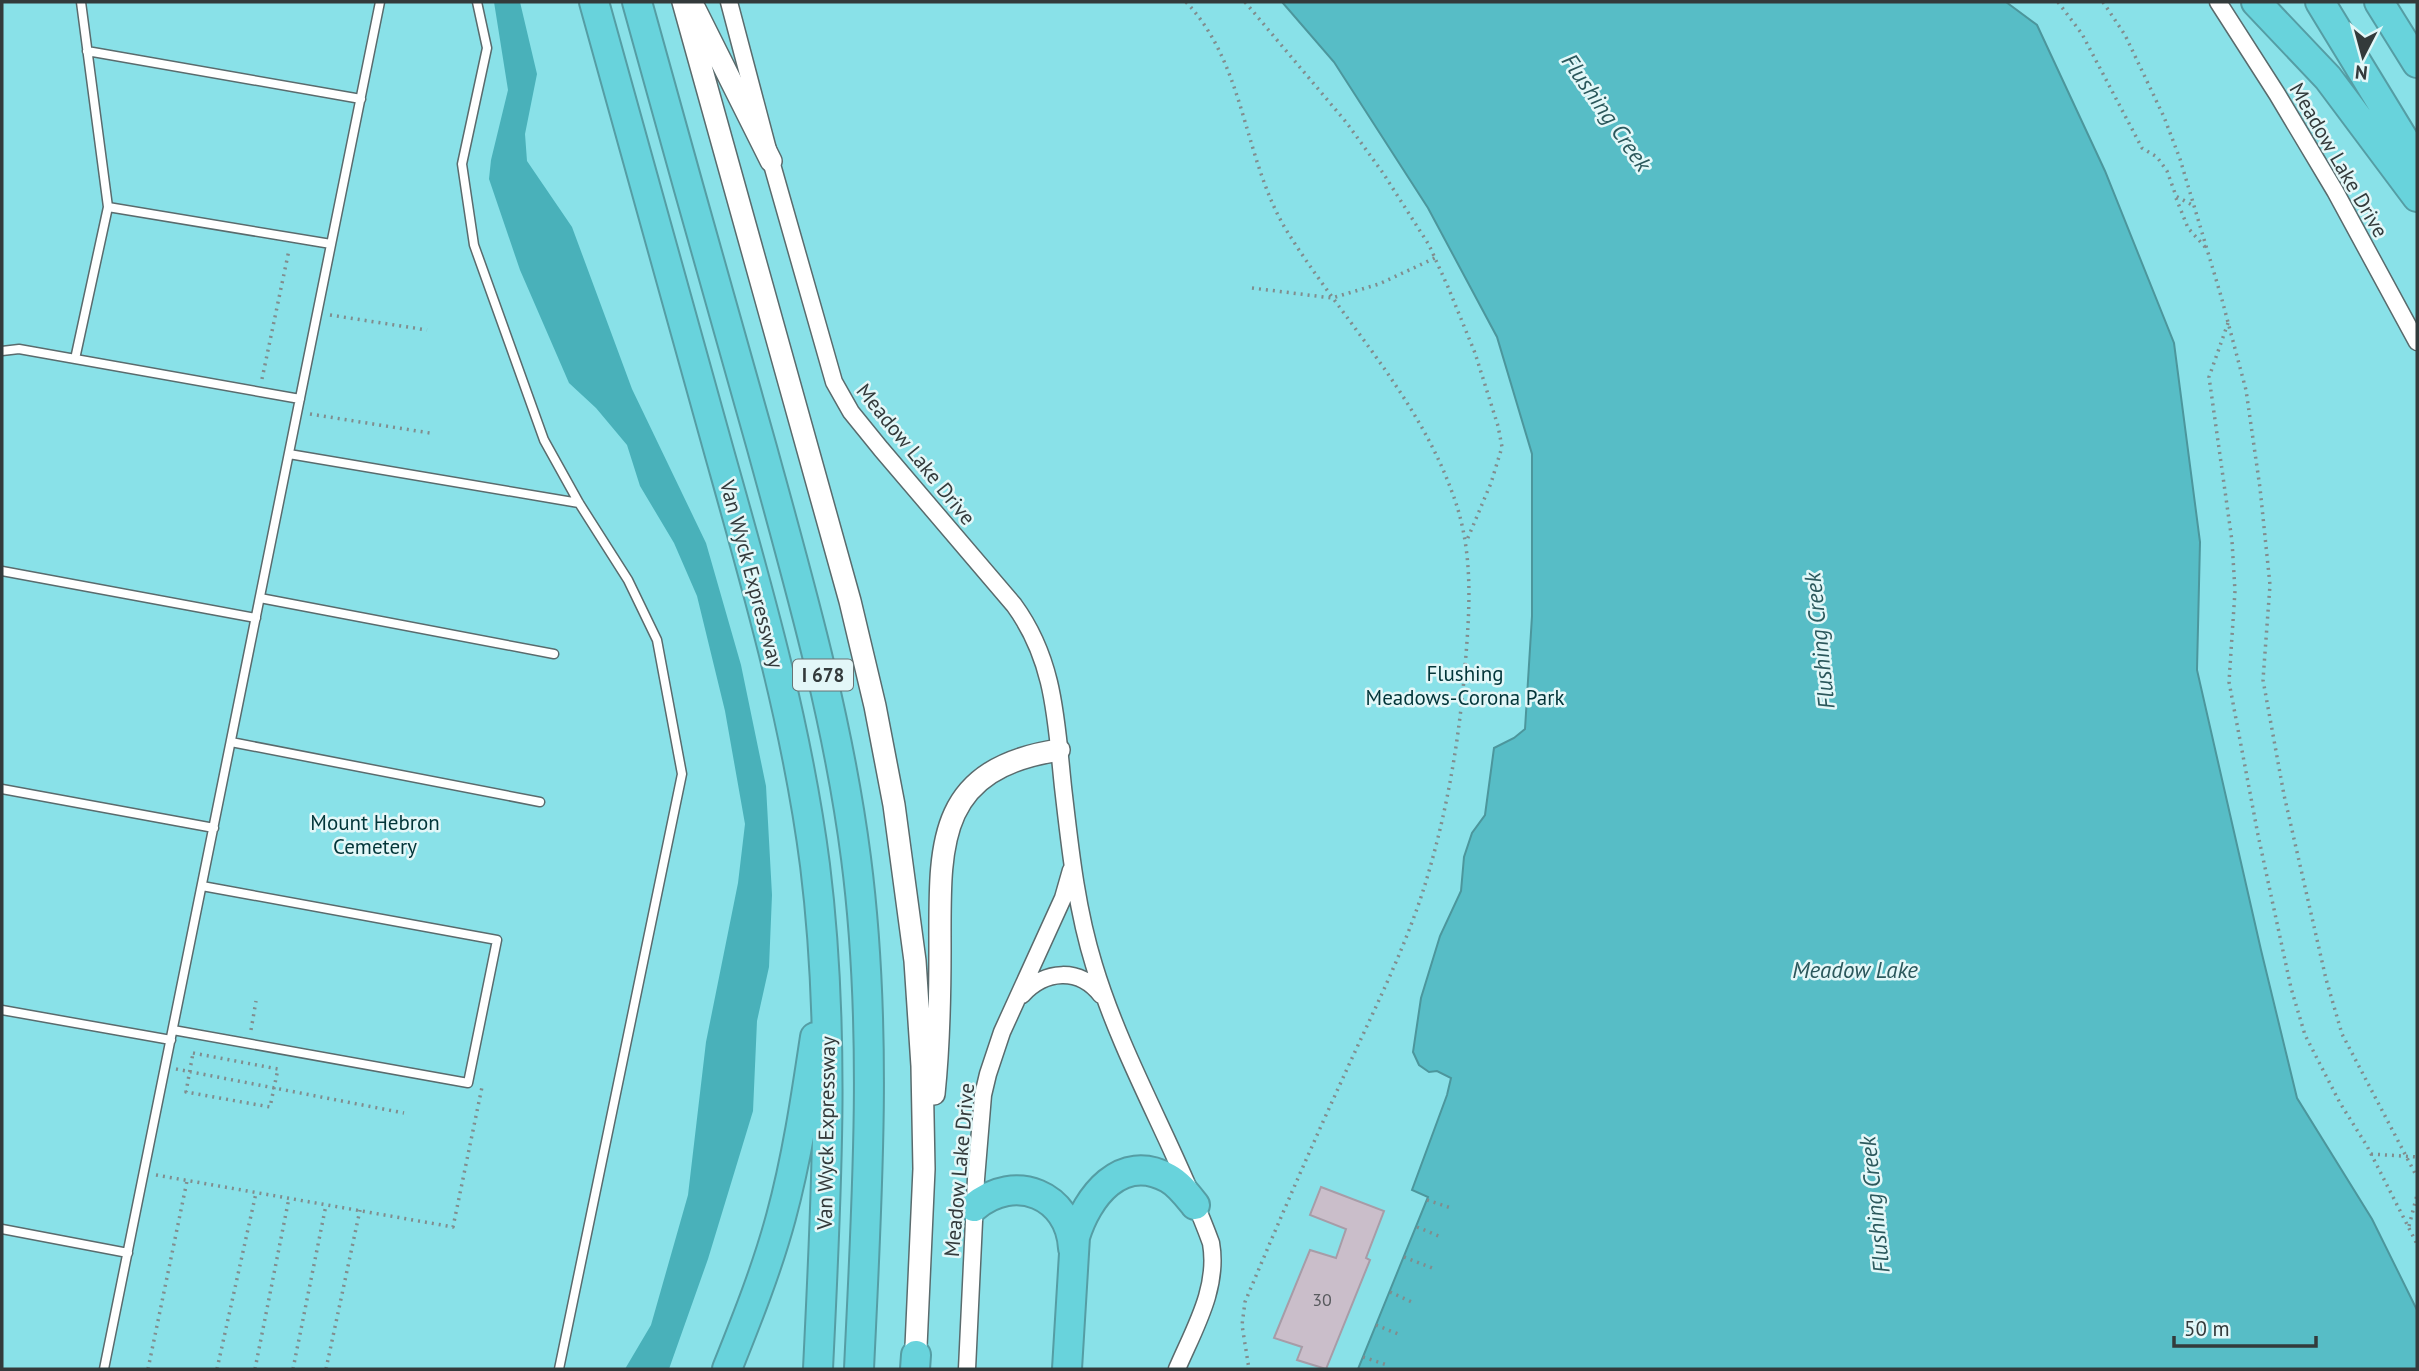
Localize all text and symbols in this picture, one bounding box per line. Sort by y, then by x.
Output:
north arrow [2328,21,2398,91]
water label: Flushing Creek [1556,47,1659,178]
text: N [2354,60,2369,85]
street label: Meadow Lake Drive [2284,78,2394,242]
street label: Meadow Lake Drive [851,378,981,530]
street label: Van Wyck Expressway [714,476,790,671]
water label: Flushing Creek [1797,570,1841,711]
road number: I 678 [793,660,853,690]
park label: Flushing Meadows-Corona Park [1366,660,1564,711]
park label: Mount Hebron Cemetery [310,809,440,860]
water label: Meadow Lake [1792,955,1918,984]
street label: Van Wyck Expressway [811,1036,841,1231]
street label: Meadow Lake Drive [938,1082,980,1258]
water label: Flushing Creek [1852,1134,1896,1275]
house number: 30 [1312,1288,1332,1311]
scale bar [2174,1304,2316,1348]
text: 50 m [2184,1315,2230,1342]

